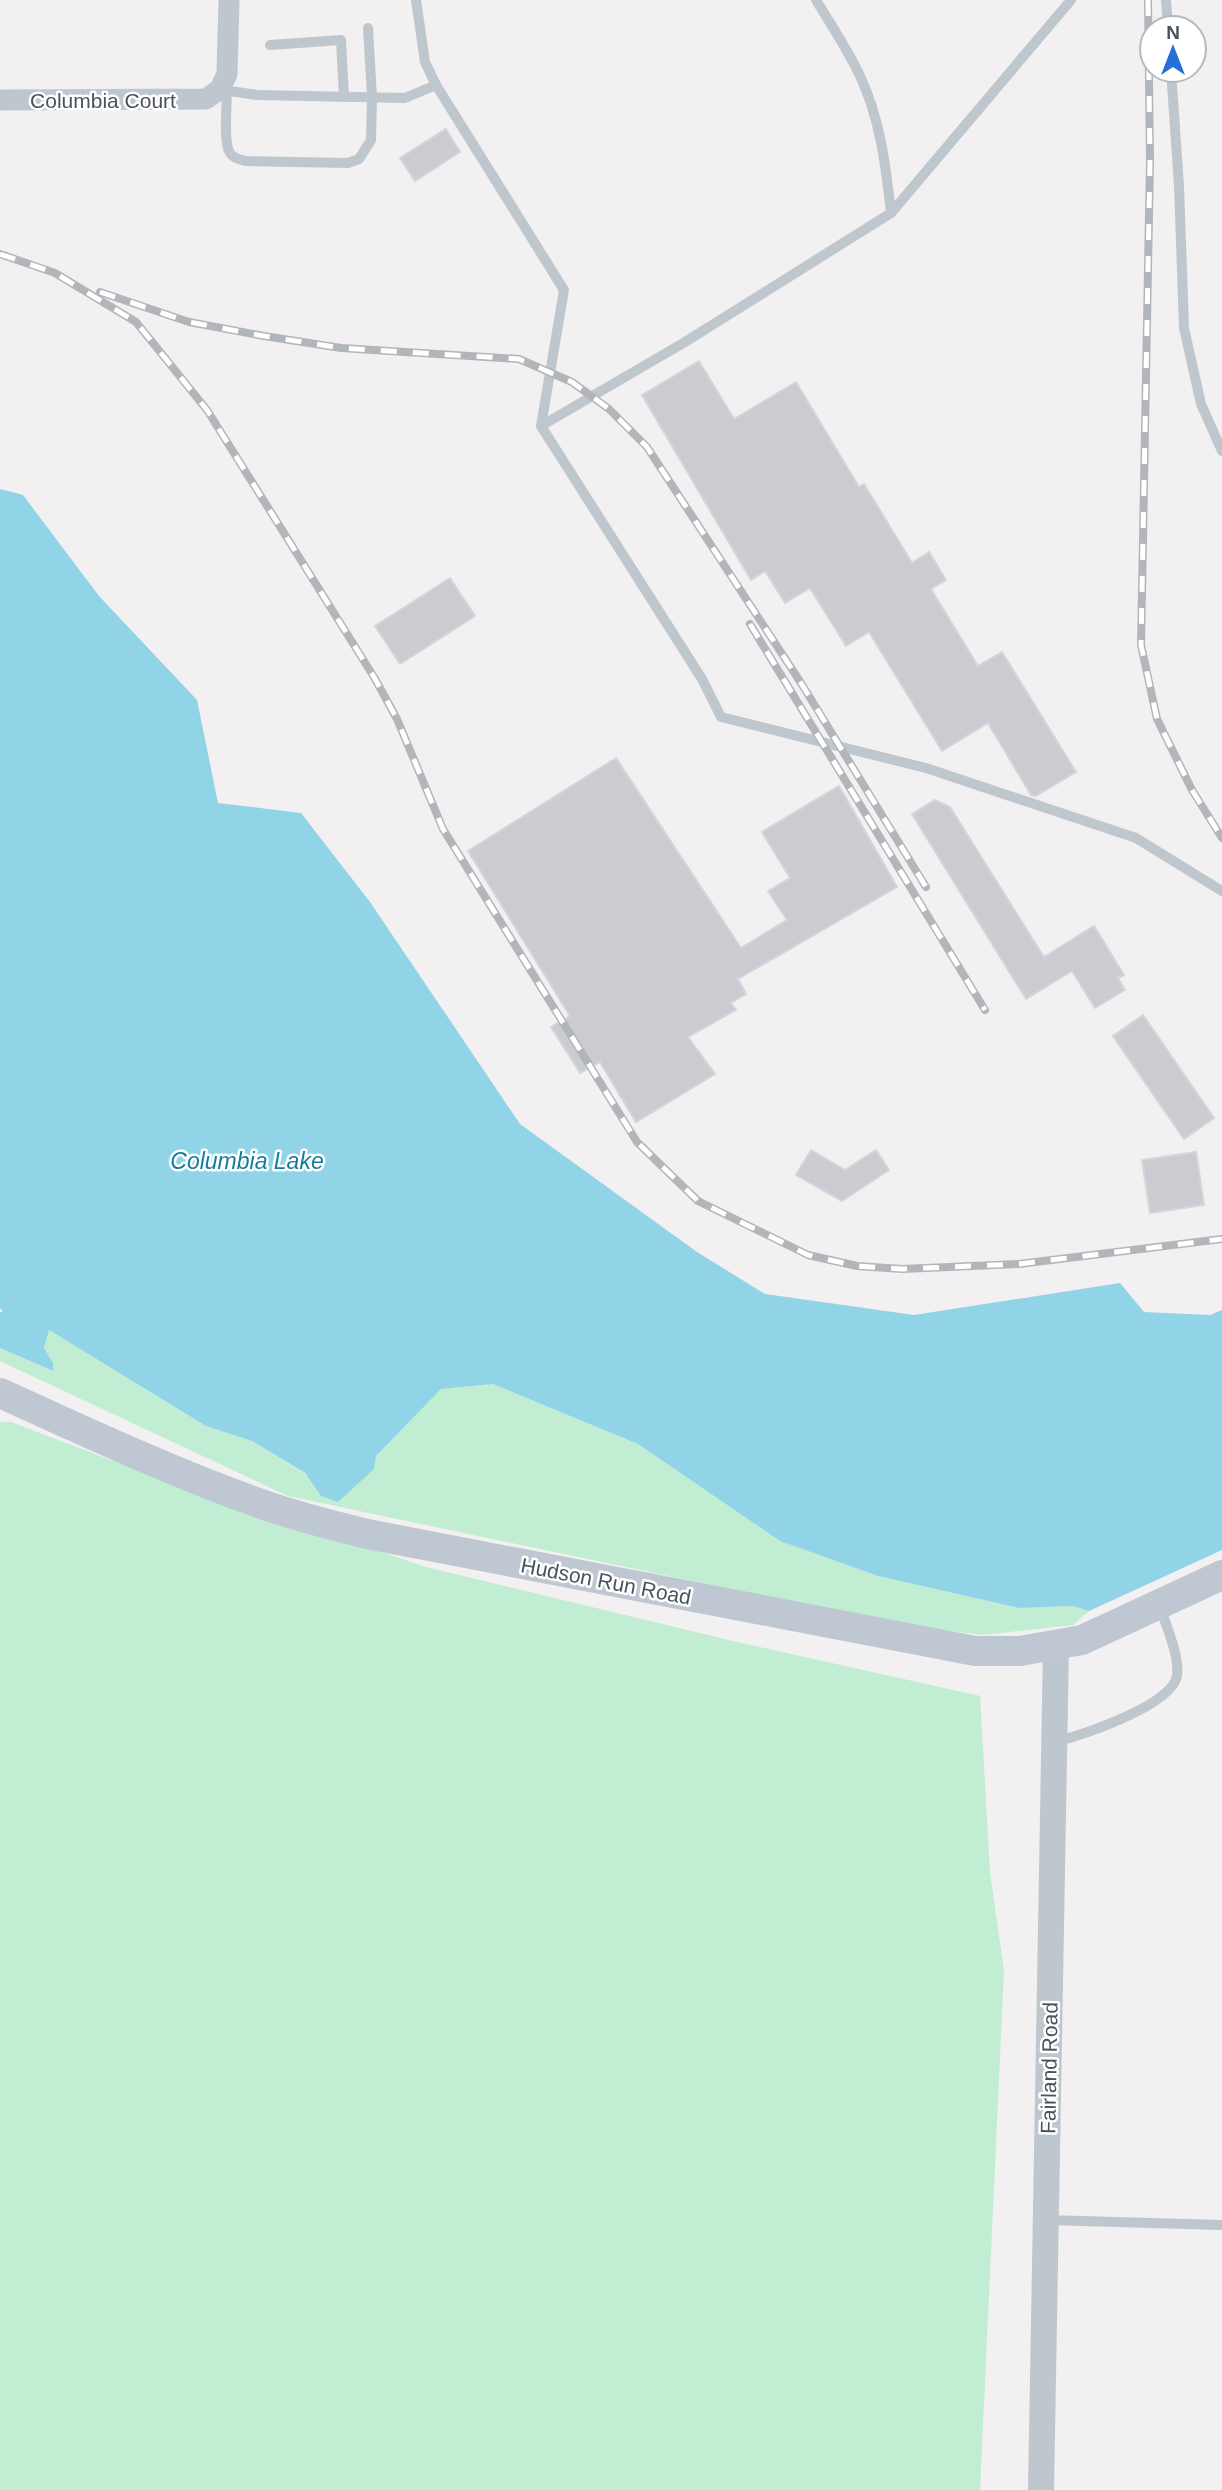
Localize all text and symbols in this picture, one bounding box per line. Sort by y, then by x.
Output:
north arrow [1138,14,1208,84]
text: N [1166,22,1180,43]
street label: Columbia Court [30,89,176,112]
water label: Columbia Lake [170,1148,324,1174]
street label: Hudson Run Road [519,1553,693,1609]
street label: Fairland Road [1036,2002,1062,2134]

